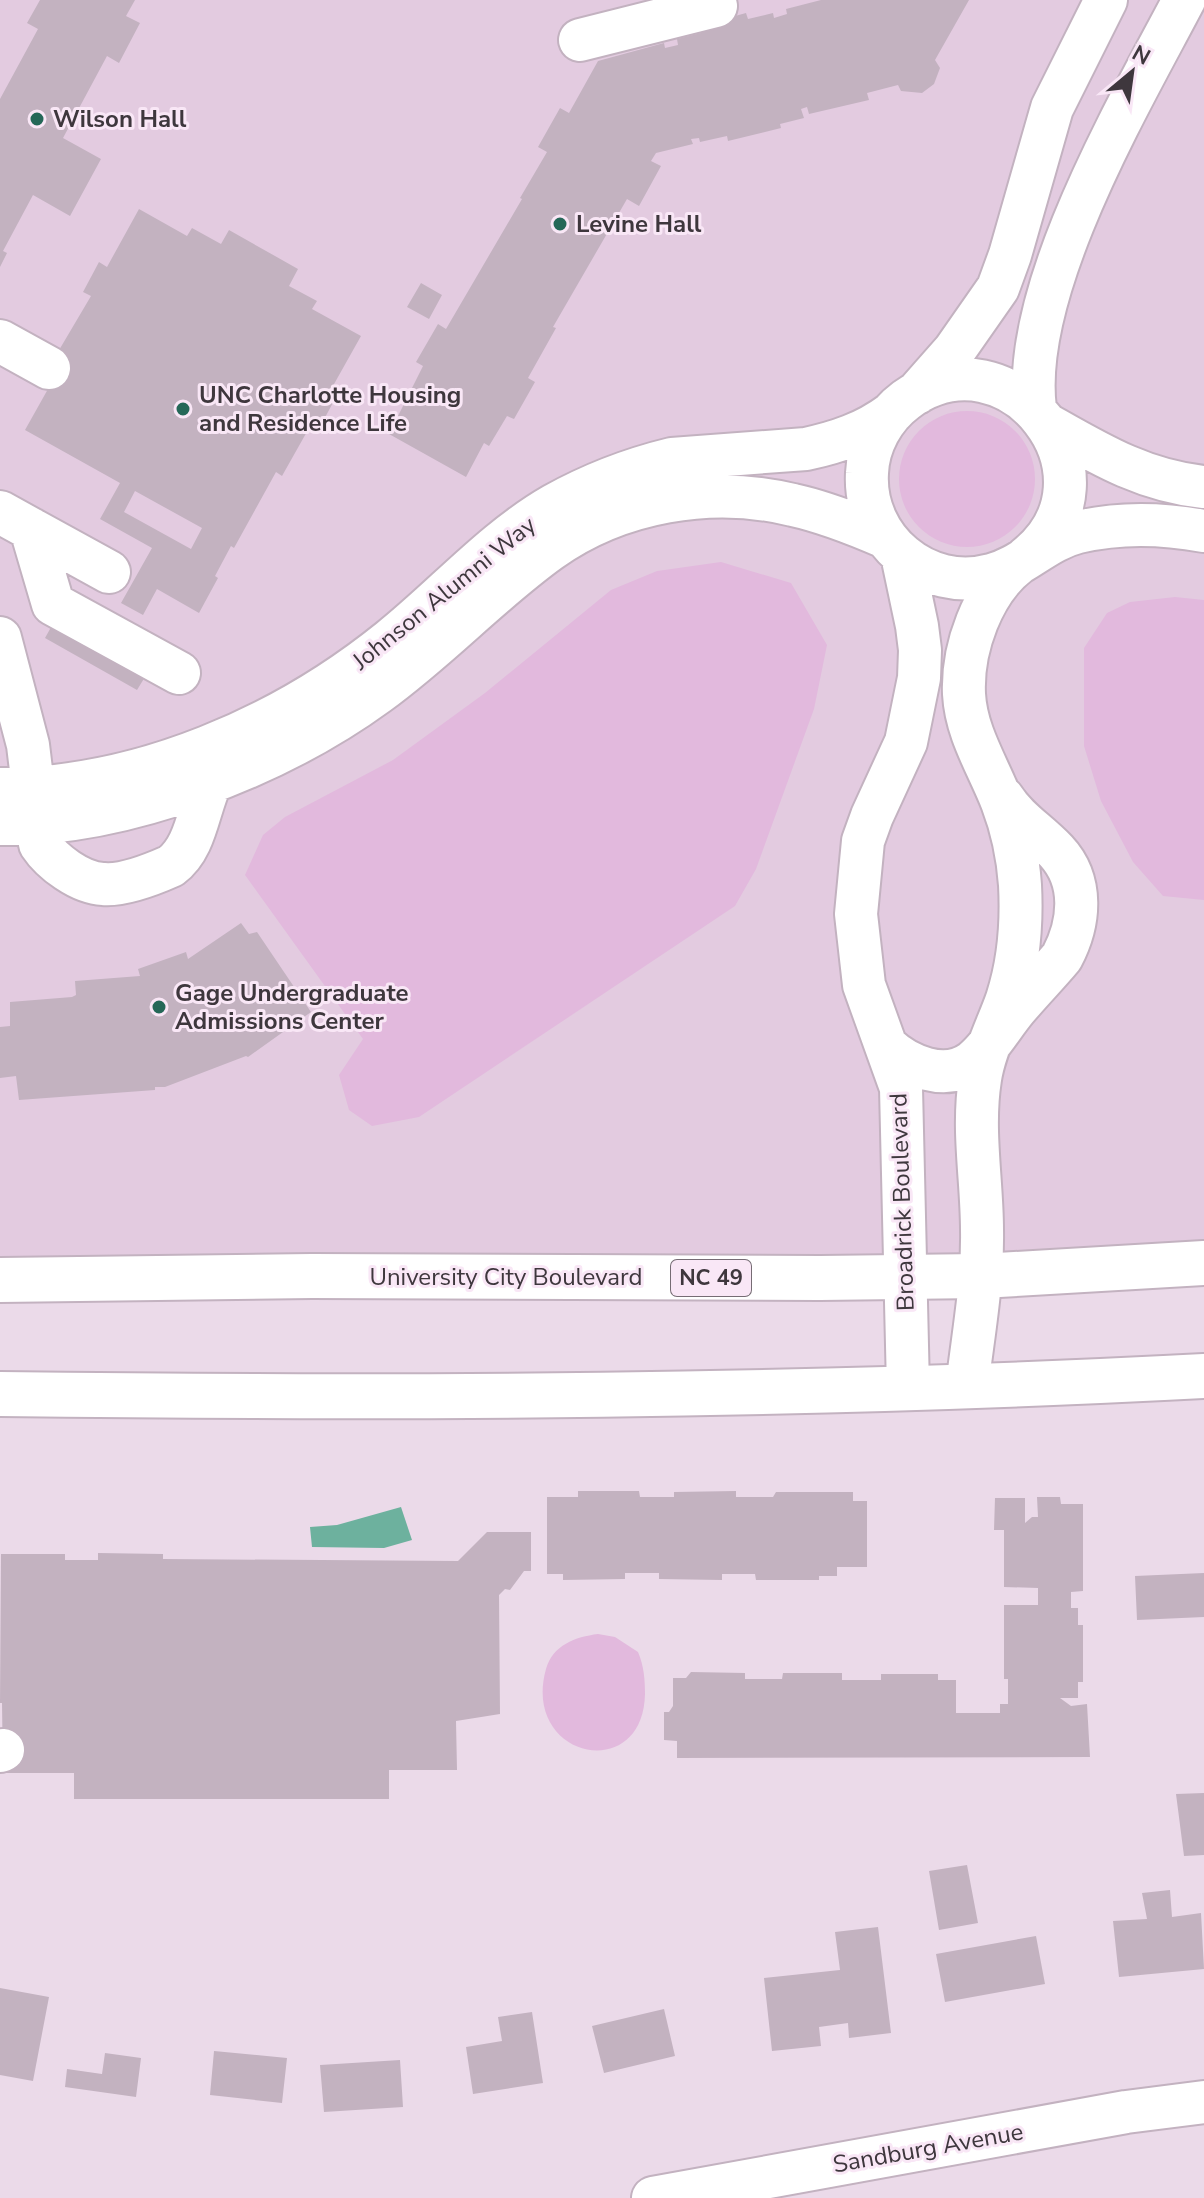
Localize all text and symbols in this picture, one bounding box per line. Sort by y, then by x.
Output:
north arrow [1092,32,1172,112]
text: N [1127,38,1156,72]
place label: Wilson Hall [53,103,187,135]
marker: Wilson Hall [28,110,46,128]
place label: Levine Hall [576,208,702,240]
marker: Levine Hall [551,215,569,233]
place label: UNC Charlotte Housing and Residence Life [199,379,461,439]
marker: UNC Charlotte Housing and Residence Life [174,400,192,418]
street label: Johnson Alumni Way [345,509,543,678]
place label: Gage Undergraduate Admissions Center [175,977,409,1037]
marker: Gage Undergraduate Admissions Center [150,998,168,1016]
street label: Broadrick Boulevard [882,1092,922,1312]
road number: NC 49 [671,1260,751,1296]
street label: University City Boulevard [370,1261,642,1293]
street label: Sandburg Avenue [830,2115,1026,2181]

